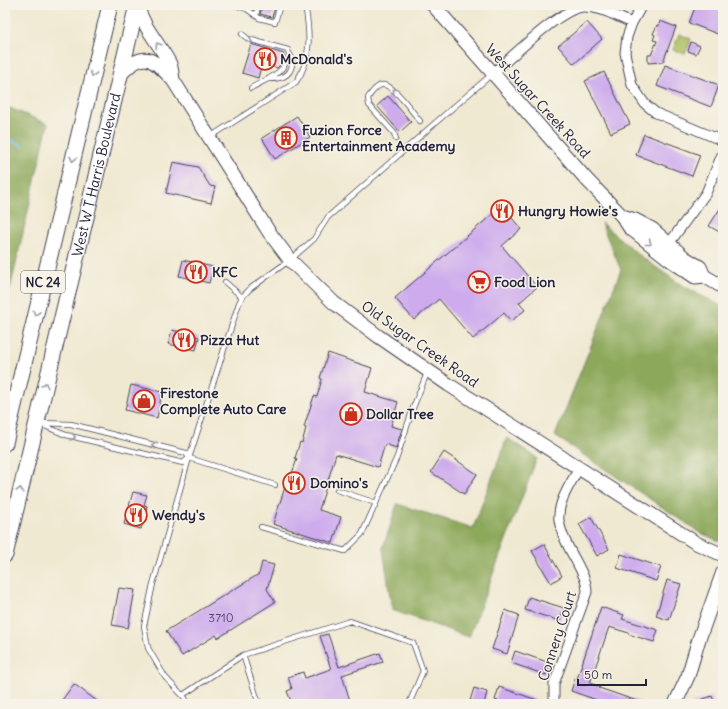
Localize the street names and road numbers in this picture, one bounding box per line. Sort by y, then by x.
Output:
street label: West Sugar Creek Road [482,40,594,162]
street label: West W T Harris Boulevard [68,91,125,258]
road number: NC 24 [21,271,65,293]
street label: Old Sugar Creek Road [358,297,482,391]
street label: Connery Court [534,589,580,683]

